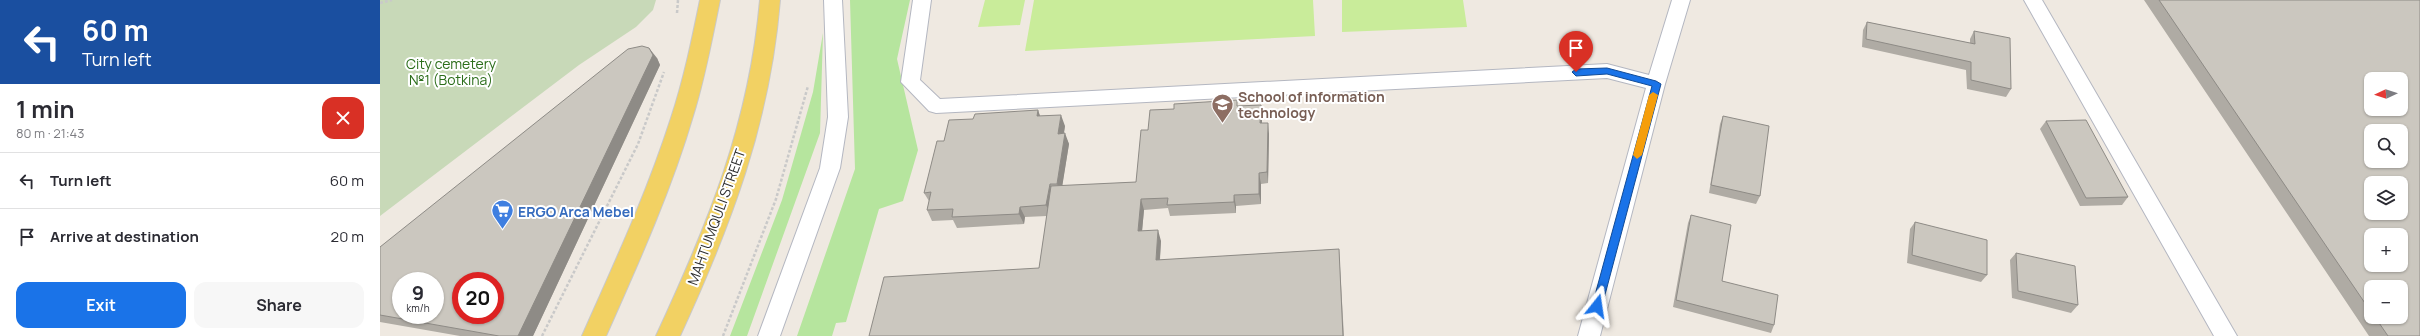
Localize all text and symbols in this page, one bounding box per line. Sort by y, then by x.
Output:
text: 60 m [82,11,149,49]
icon: left [16,16,68,68]
pin [1559,31,1593,72]
icon: arrive [1565,37,1587,59]
text: Turn left [82,47,152,71]
park label: City cemetery №1 (Botkina) [406,54,497,89]
north arrow [2364,72,2408,116]
map controls [2364,72,2408,324]
place label: School of information technology [1238,87,1385,122]
school or university icon: School of information technology [1209,91,1235,124]
text: 1 min [16,92,75,125]
button: close [322,97,364,139]
text: 80 m · 21:43 [16,124,84,142]
button: search [2364,124,2408,168]
street label: MAHTUMQULI STREET [683,146,750,288]
icon: left [16,170,38,192]
text: Turn left [50,170,112,191]
text: 60 m [330,170,364,191]
button: layers [2364,176,2408,220]
supermarket icon: ERGO Arca Mebel [490,198,516,231]
place label: ERGO Arca Mebel [518,202,634,221]
icon: arrive [16,226,38,248]
text: Arrive at destination [50,226,199,247]
text: 20 m [331,226,364,247]
button: + [2364,228,2408,272]
speed limit sign: 20 [452,272,504,324]
text: 9 [412,279,424,306]
button: − [2364,280,2408,324]
button: Exit [16,282,186,328]
button: Share [194,282,364,328]
position arrow [1576,285,1618,327]
text: km/h [406,301,430,315]

